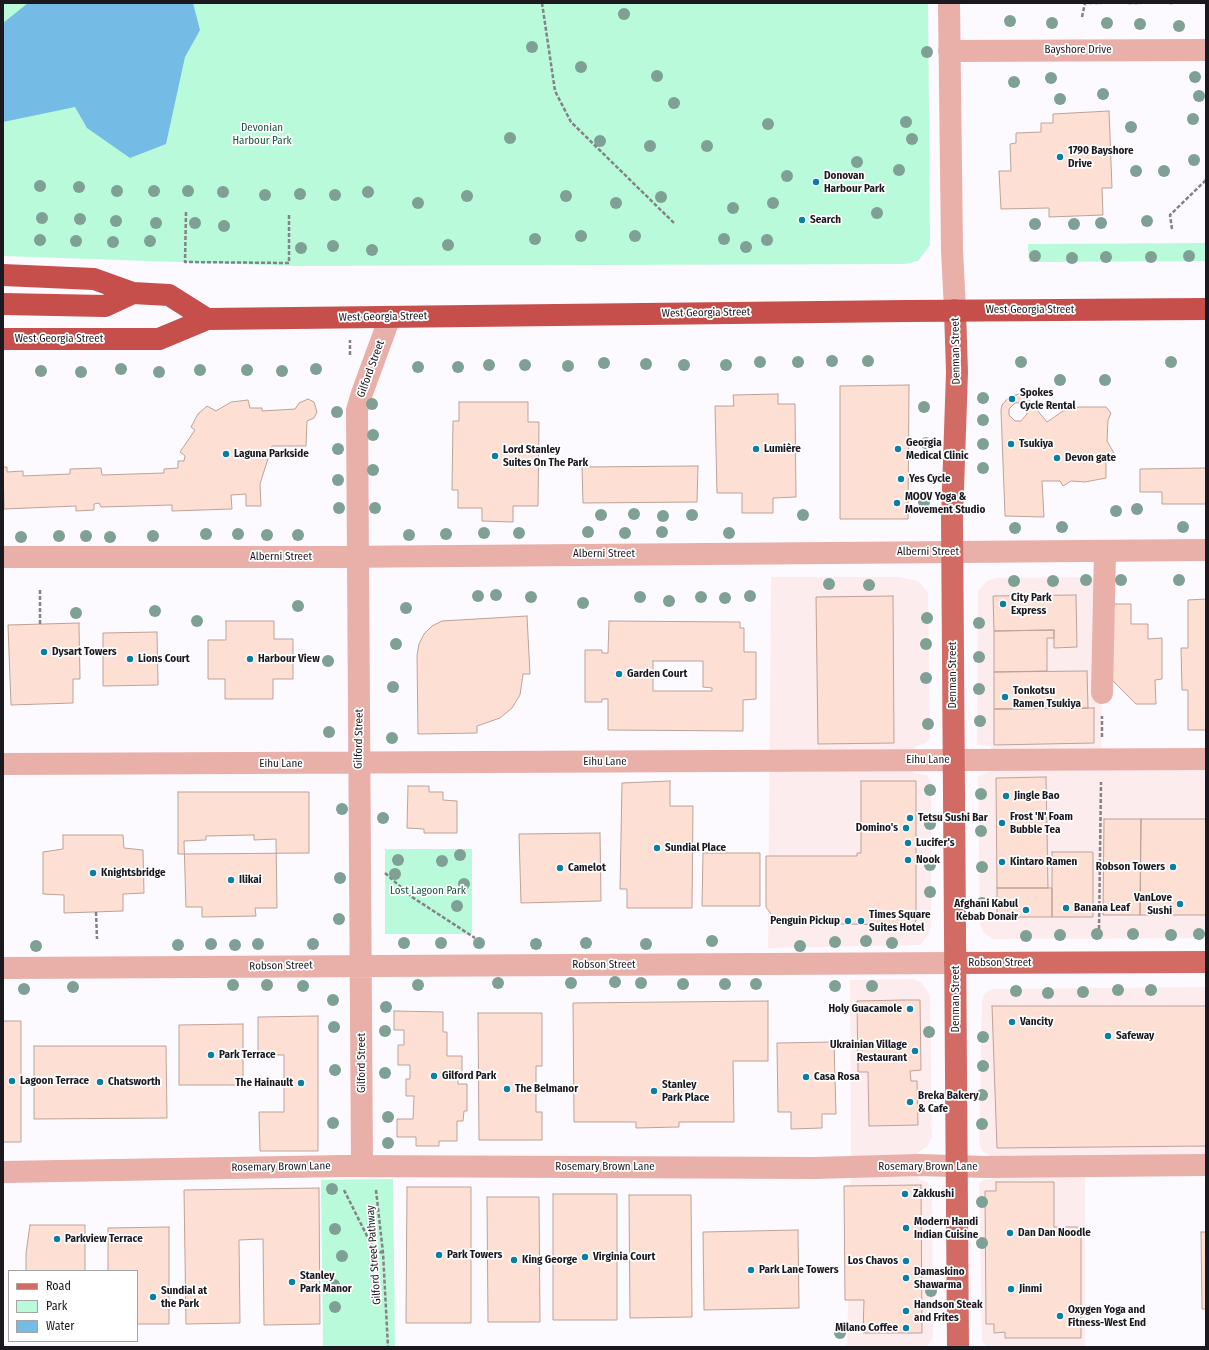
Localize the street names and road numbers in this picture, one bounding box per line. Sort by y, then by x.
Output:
street label: Bayshore Drive [1044,43,1112,57]
street label: West Georgia Street [986,303,1074,317]
street label: West Georgia Street [662,306,750,320]
street label: West Georgia Street [339,310,427,324]
street label: Denman Street [949,317,963,385]
street label: West Georgia Street [15,332,103,346]
street label: Gilford Street [355,339,387,399]
street label: Alberni Street [897,545,959,559]
street label: Alberni Street [573,547,635,561]
street label: Alberni Street [250,550,312,564]
street label: Denman Street [946,642,960,708]
street label: Gilford Street [352,709,366,769]
street label: Eihu Lane [906,753,950,767]
street label: Eihu Lane [583,755,627,769]
street label: Eihu Lane [259,757,303,771]
street label: Robson Street [968,956,1032,970]
street label: Robson Street [572,958,636,972]
street label: Robson Street [249,959,313,973]
street label: Denman Street [949,966,963,1032]
street label: Gilford Street [355,1033,369,1093]
street label: Rosemary Brown Lane [231,1160,331,1174]
street label: Rosemary Brown Lane [555,1160,655,1174]
street label: Rosemary Brown Lane [878,1160,978,1174]
street label: Gilford Street Pathway [364,1205,384,1305]

